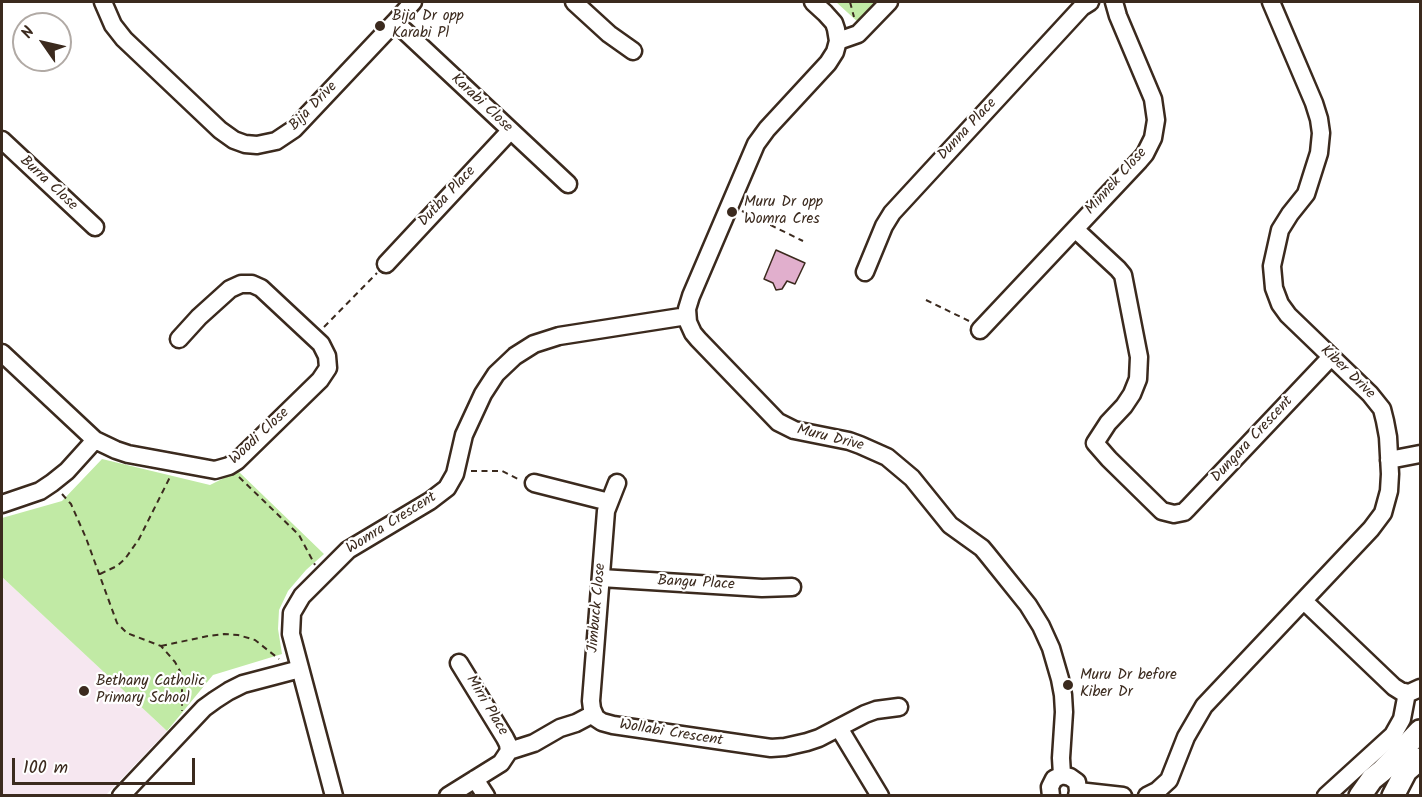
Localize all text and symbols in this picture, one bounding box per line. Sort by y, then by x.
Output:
place label: Bija Dr opp Karabi Pl [392,8,464,43]
north arrow [12,12,72,72]
marker: Bija Dr opp Karabi Pl [373,19,387,33]
text: N [15,22,42,44]
street label: Karabi Close [446,71,516,137]
street label: Bija Drive [286,79,342,135]
street label: Dunna Place [935,95,1001,165]
street label: Minnek Close [1082,145,1152,219]
street label: Burra Close [15,153,81,215]
street label: Dutba Place [416,163,480,231]
place label: Muru Dr opp Womra Cres [744,194,823,229]
marker: Muru Dr opp Womra Cres [725,205,739,219]
street label: Kiber Drive [1316,342,1378,404]
street label: Dungara Crescent [1208,393,1298,487]
street label: Woodi Close [226,405,294,469]
street label: Muru Drive [795,422,865,456]
street label: Womra Crescent [344,489,440,559]
street label: Jimbuck Close [585,562,611,654]
street label: Bangu Place [657,573,735,595]
place label: Muru Dr before Kiber Dr [1080,667,1177,702]
place label: Bethany Catholic Primary School [96,673,205,708]
street label: Mirri Place [461,673,511,739]
marker: Muru Dr before Kiber Dr [1061,678,1075,692]
marker: Bethany Catholic Primary School [77,684,91,698]
street label: Wollabi Crescent [618,717,724,751]
scale bar [15,746,198,784]
text: 100 m [23,754,68,783]

